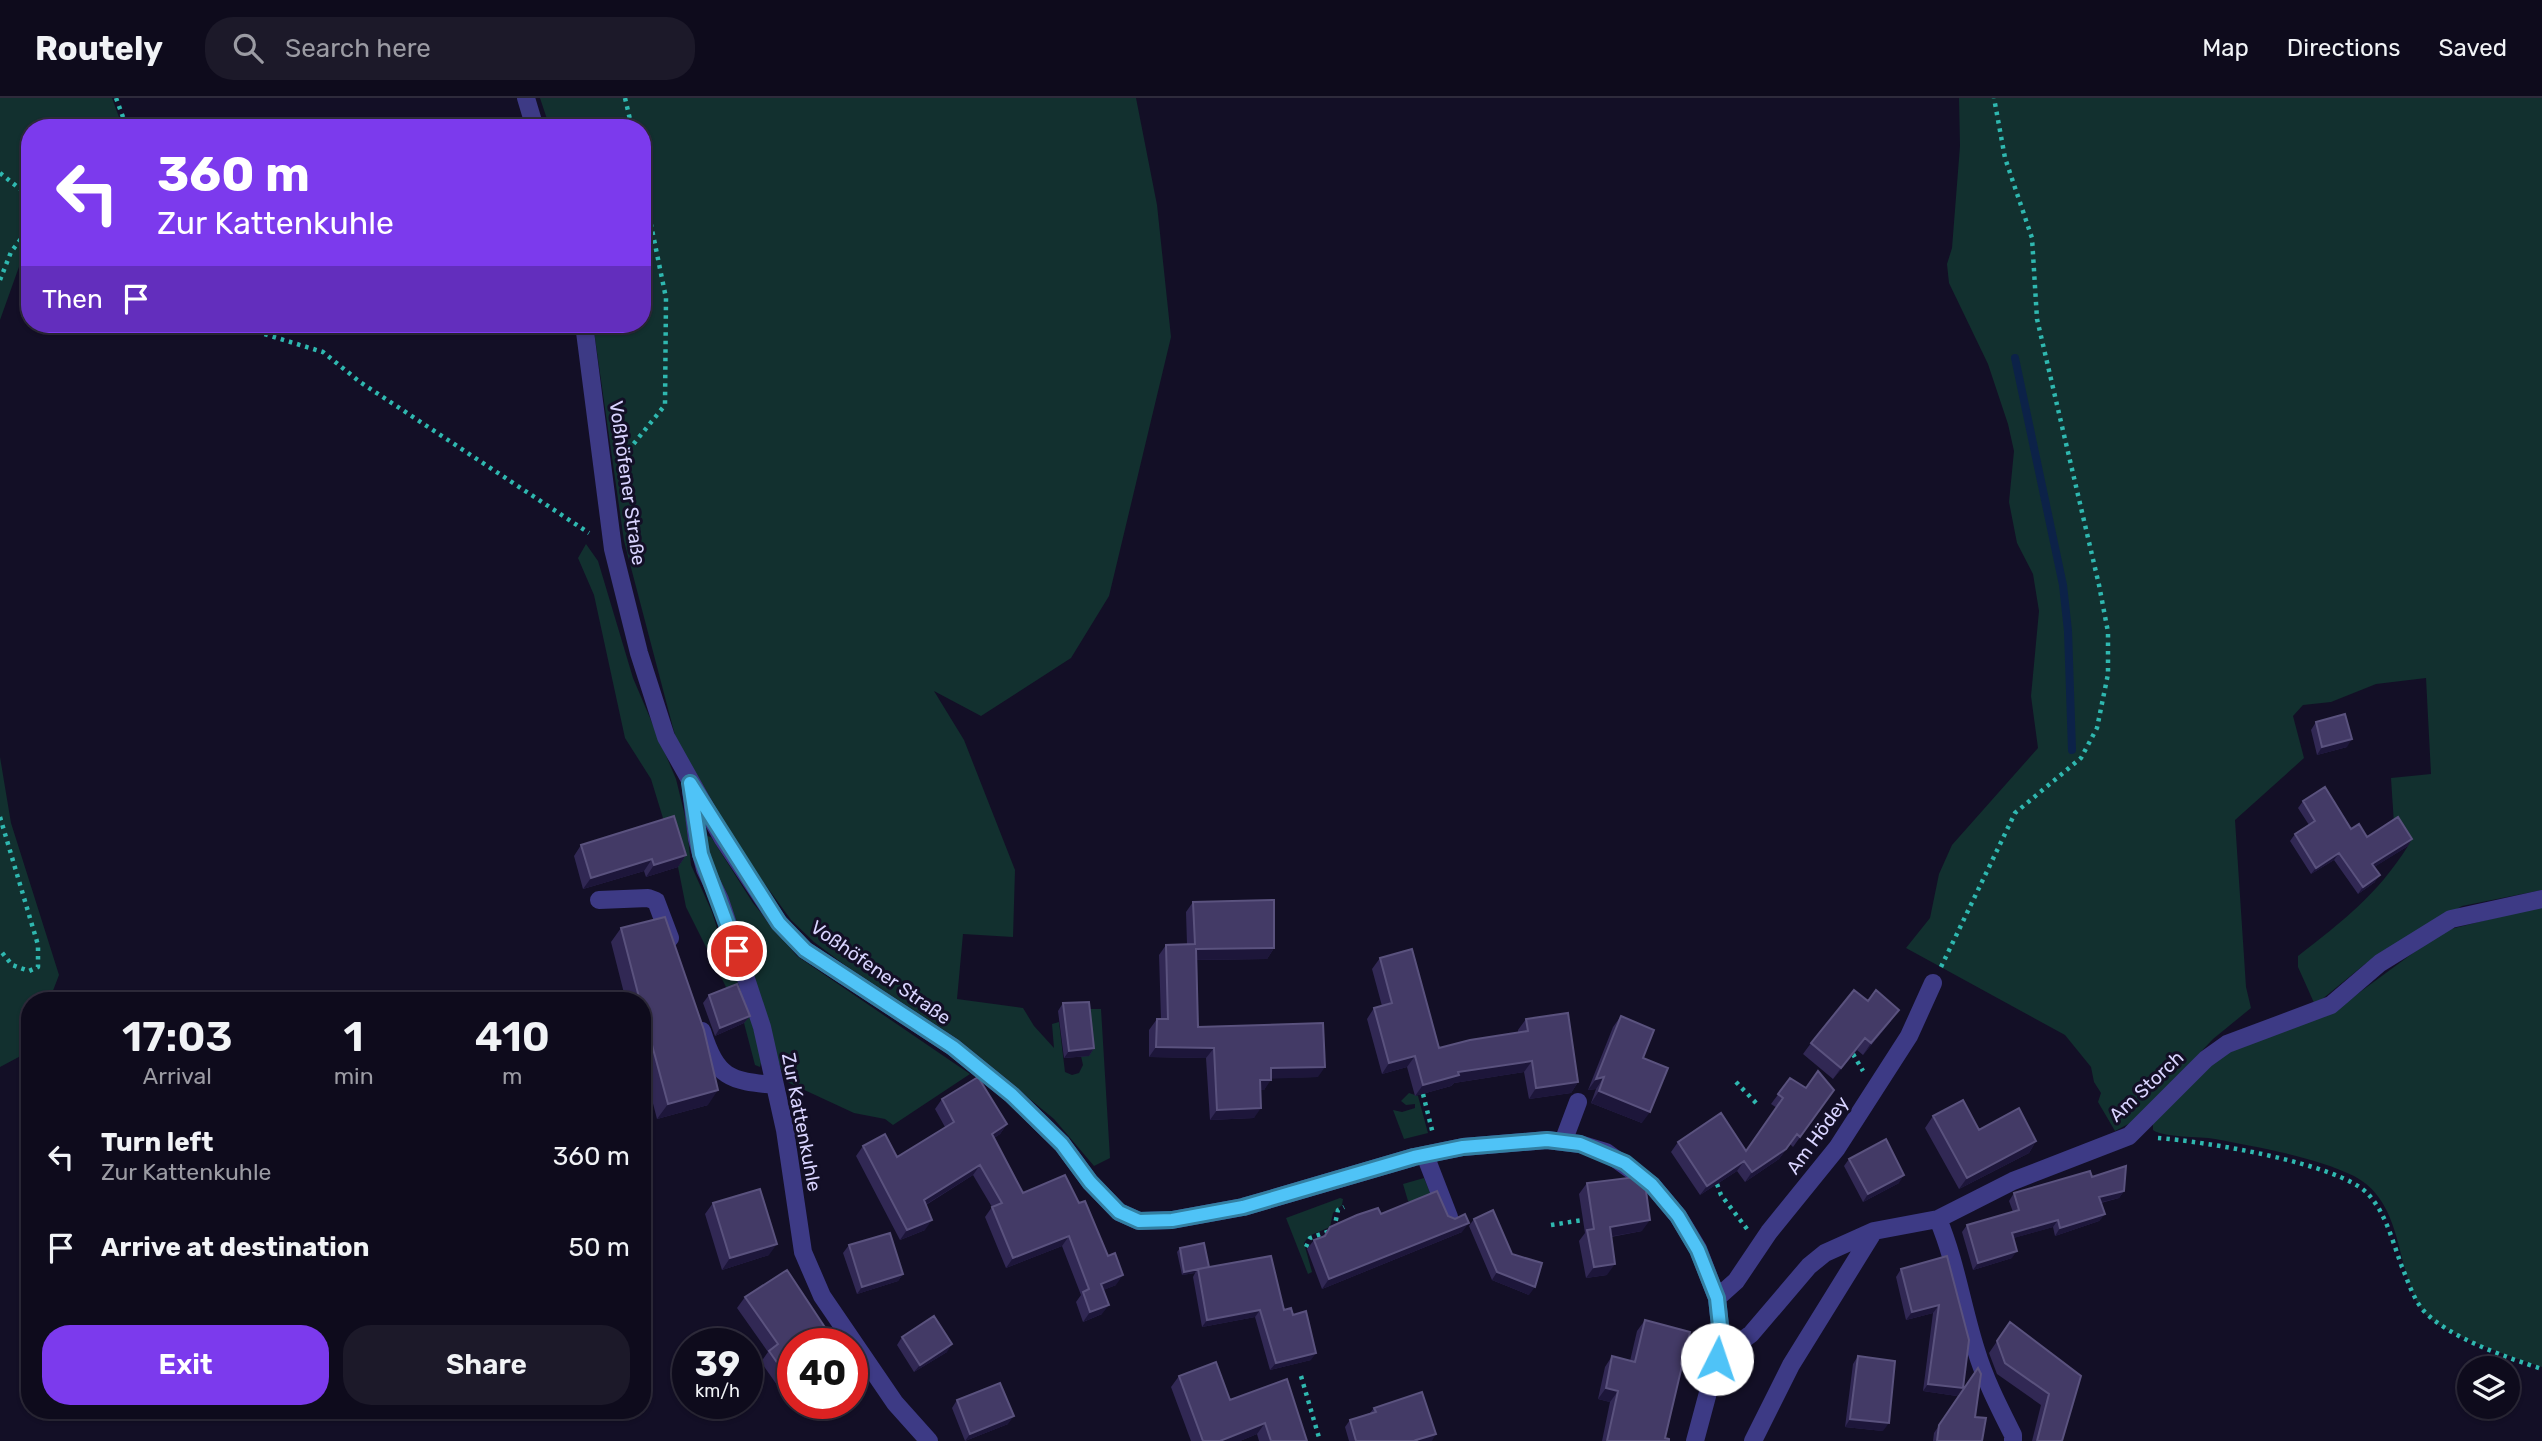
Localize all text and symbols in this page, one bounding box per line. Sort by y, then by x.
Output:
search box [205,17,695,80]
text: Routely [35,29,163,68]
icon: search [229,29,267,67]
text: Search here [285,33,431,64]
text: Map [2202,34,2249,62]
text: Directions [2287,34,2400,62]
text: Saved [2438,34,2507,62]
text: 360 m [157,145,310,203]
icon: left [42,147,133,238]
text: Zur Kattenkuhle [157,204,394,242]
icon: arrive [117,280,155,318]
text: Then [42,284,103,315]
street label: Voßhöfener Straße [605,399,650,567]
street label: Voßhöfener Straße [806,915,955,1029]
pin [707,921,767,981]
icon: arrive [718,932,756,970]
text: 17:03 [122,1012,233,1062]
text: 1 [344,1012,364,1062]
text: 410 [475,1012,550,1062]
street label: Am Storch [2104,1046,2188,1127]
street label: Zur Kattenkuhle [777,1051,826,1193]
text: Arrival [143,1062,212,1090]
text: min [334,1062,374,1090]
text: m [502,1062,523,1090]
street label: Am Hödey [1781,1092,1853,1179]
text: Turn left [101,1127,213,1158]
icon: left [42,1138,80,1176]
text: 360 m [553,1141,630,1172]
text: Zur Kattenkuhle [101,1158,271,1186]
icon: arrive [42,1229,80,1267]
text: Arrive at destination [101,1232,369,1263]
text: 50 m [569,1232,630,1263]
position arrow [1680,1322,1754,1396]
button: Exit [42,1325,329,1405]
button: Share [343,1325,630,1405]
speed limit sign: 40 [777,1328,868,1419]
text: 39 [695,1343,740,1385]
map controls [2457,1356,2520,1419]
button: layers [2457,1356,2520,1419]
text: km/h [695,1380,740,1402]

